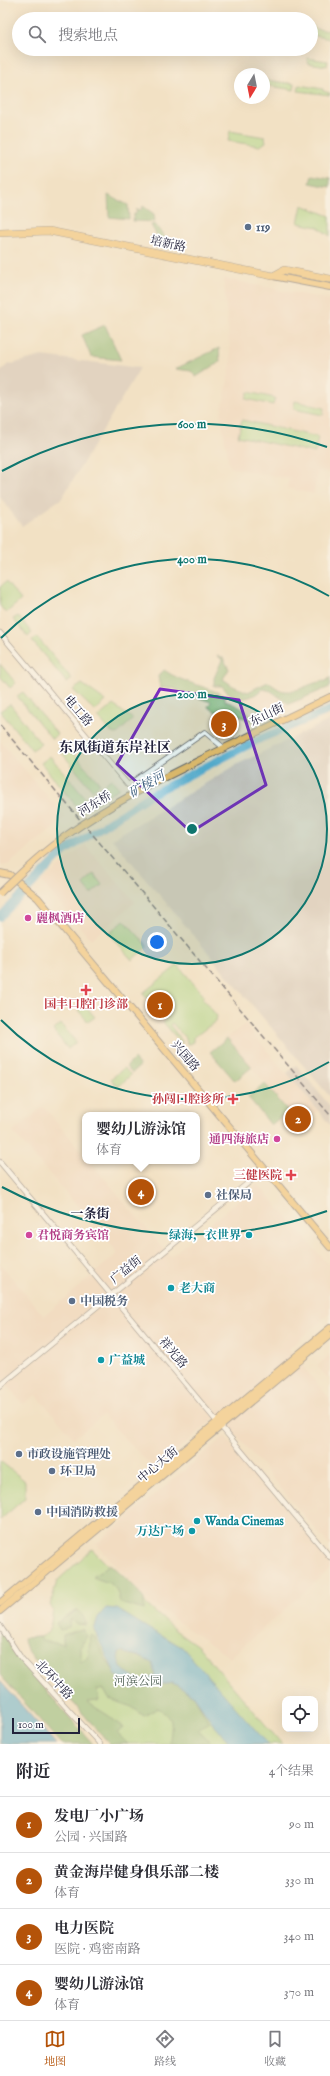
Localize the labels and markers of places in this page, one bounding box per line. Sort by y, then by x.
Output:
place label: 119 [256,220,270,235]
marker: 119 [243,222,253,232]
pin: 3 [211,709,237,739]
centre of rings [185,822,199,836]
place label: 麗枫酒店 [36,911,84,926]
marker: 麗枫酒店 [23,913,33,923]
marker: 国丰口腔门诊部 [80,984,92,996]
pin: 1 [147,990,173,1020]
place label: 国丰口腔门诊部 [44,997,128,1012]
place label: 孙闯口腔诊所 [152,1092,224,1107]
marker: 孙闯口腔诊所 [227,1093,239,1105]
pin: 2 [285,1104,311,1134]
place label: 通四海旅店 [209,1132,269,1147]
marker: 通四海旅店 [272,1134,282,1144]
place label: 三健医院 [234,1168,282,1183]
marker: 三健医院 [285,1169,297,1181]
pin: 4 [128,1177,154,1207]
place label: 社保局 [216,1188,252,1203]
marker: 社保局 [203,1190,213,1200]
place label: 君悦商务宾馆 [37,1228,109,1243]
place label: 绿海，衣世界 [169,1228,241,1243]
marker: 君悦商务宾馆 [24,1230,34,1240]
marker: 绿海，衣世界 [244,1230,254,1240]
place label: 老大商 [179,1281,215,1296]
marker: 老大商 [166,1283,176,1293]
place label: 中国税务 [80,1294,128,1309]
marker: 中国税务 [67,1296,77,1306]
place label: 广益城 [109,1353,145,1368]
marker: 广益城 [96,1355,106,1365]
place label: 市政设施管理处 [27,1447,111,1462]
marker: 市政设施管理处 [14,1449,24,1459]
place label: 环卫局 [60,1464,96,1479]
marker: 环卫局 [47,1466,57,1476]
place label: 中国消防救援 [46,1505,118,1520]
marker: 中国消防救援 [33,1507,43,1517]
place label: Wanda Cinemas [204,1514,285,1529]
marker: Wanda Cinemas [192,1516,202,1526]
place label: 万达广场 [136,1524,184,1539]
marker: 万达广场 [187,1526,197,1536]

